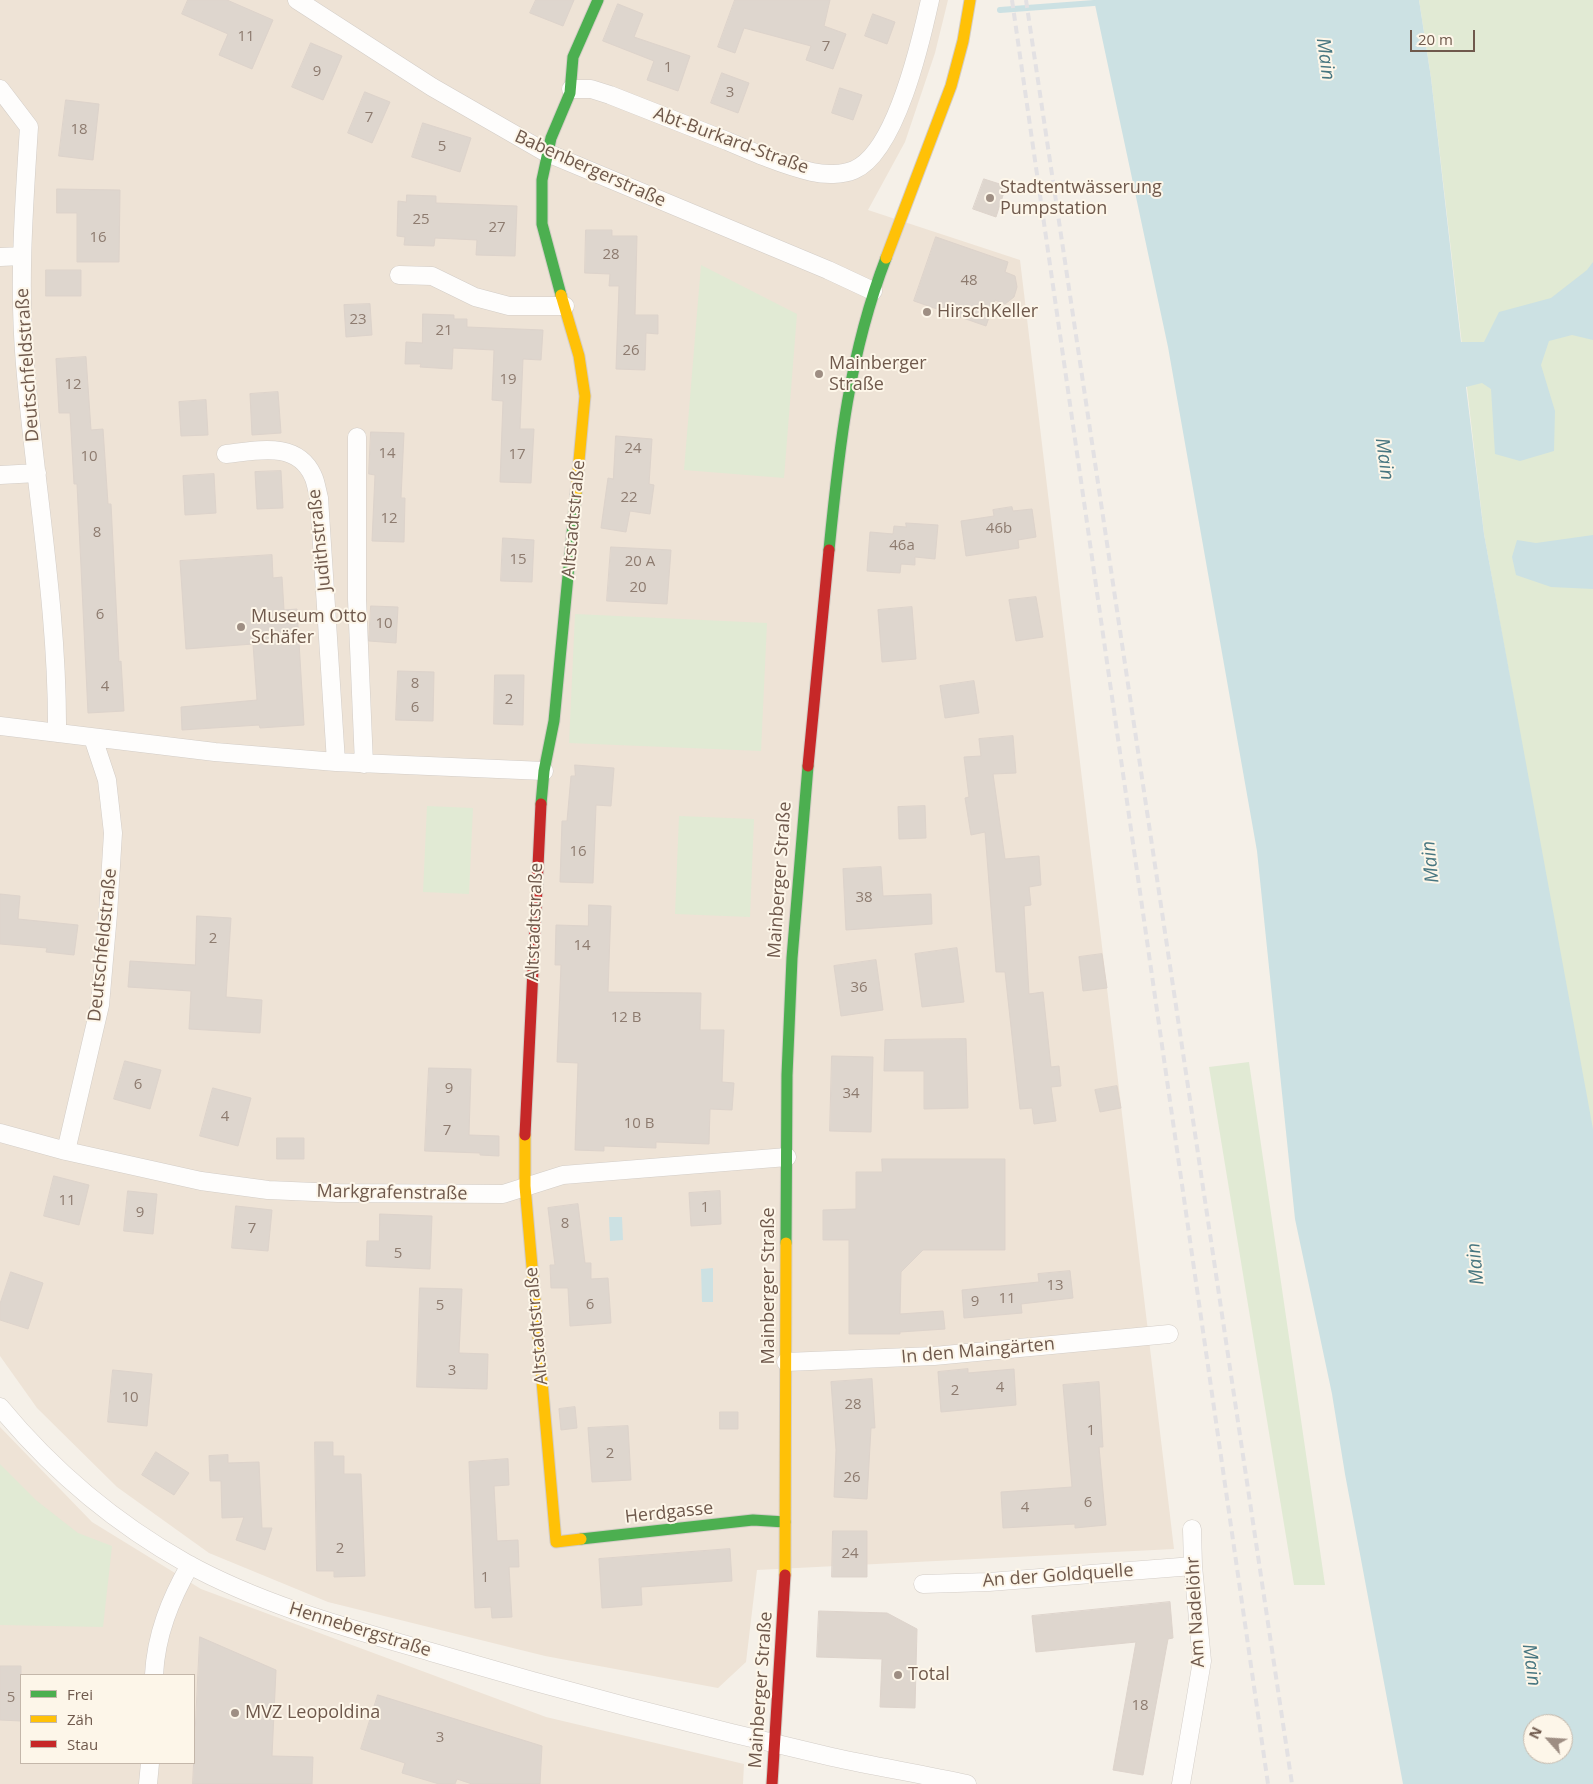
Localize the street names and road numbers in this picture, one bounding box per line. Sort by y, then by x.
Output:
street label: Abt-Burkard-Straße [651,103,811,179]
street label: Babenbergerstraße [511,126,669,212]
street label: Deutschfeldstraße [12,287,44,443]
street label: Altstadtstraße [558,459,590,579]
street label: Judithstraße [304,488,336,592]
street label: Mainberger Straße [764,801,796,959]
street label: Altstadtstraße [522,862,548,982]
street label: Deutschfeldstraße [84,867,122,1023]
street label: Markgrafenstraße [316,1181,468,1205]
street label: Mainberger Straße [758,1207,780,1365]
street label: Altstadtstraße [521,1266,553,1386]
street label: In den Maingärten [900,1334,1056,1368]
street label: Herdgasse [624,1498,714,1528]
street label: Am Nadelöhr [1182,1556,1210,1668]
street label: An der Goldquelle [982,1560,1134,1592]
street label: Hennebergstraße [286,1598,434,1662]
street label: Mainberger Straße [745,1611,777,1769]

